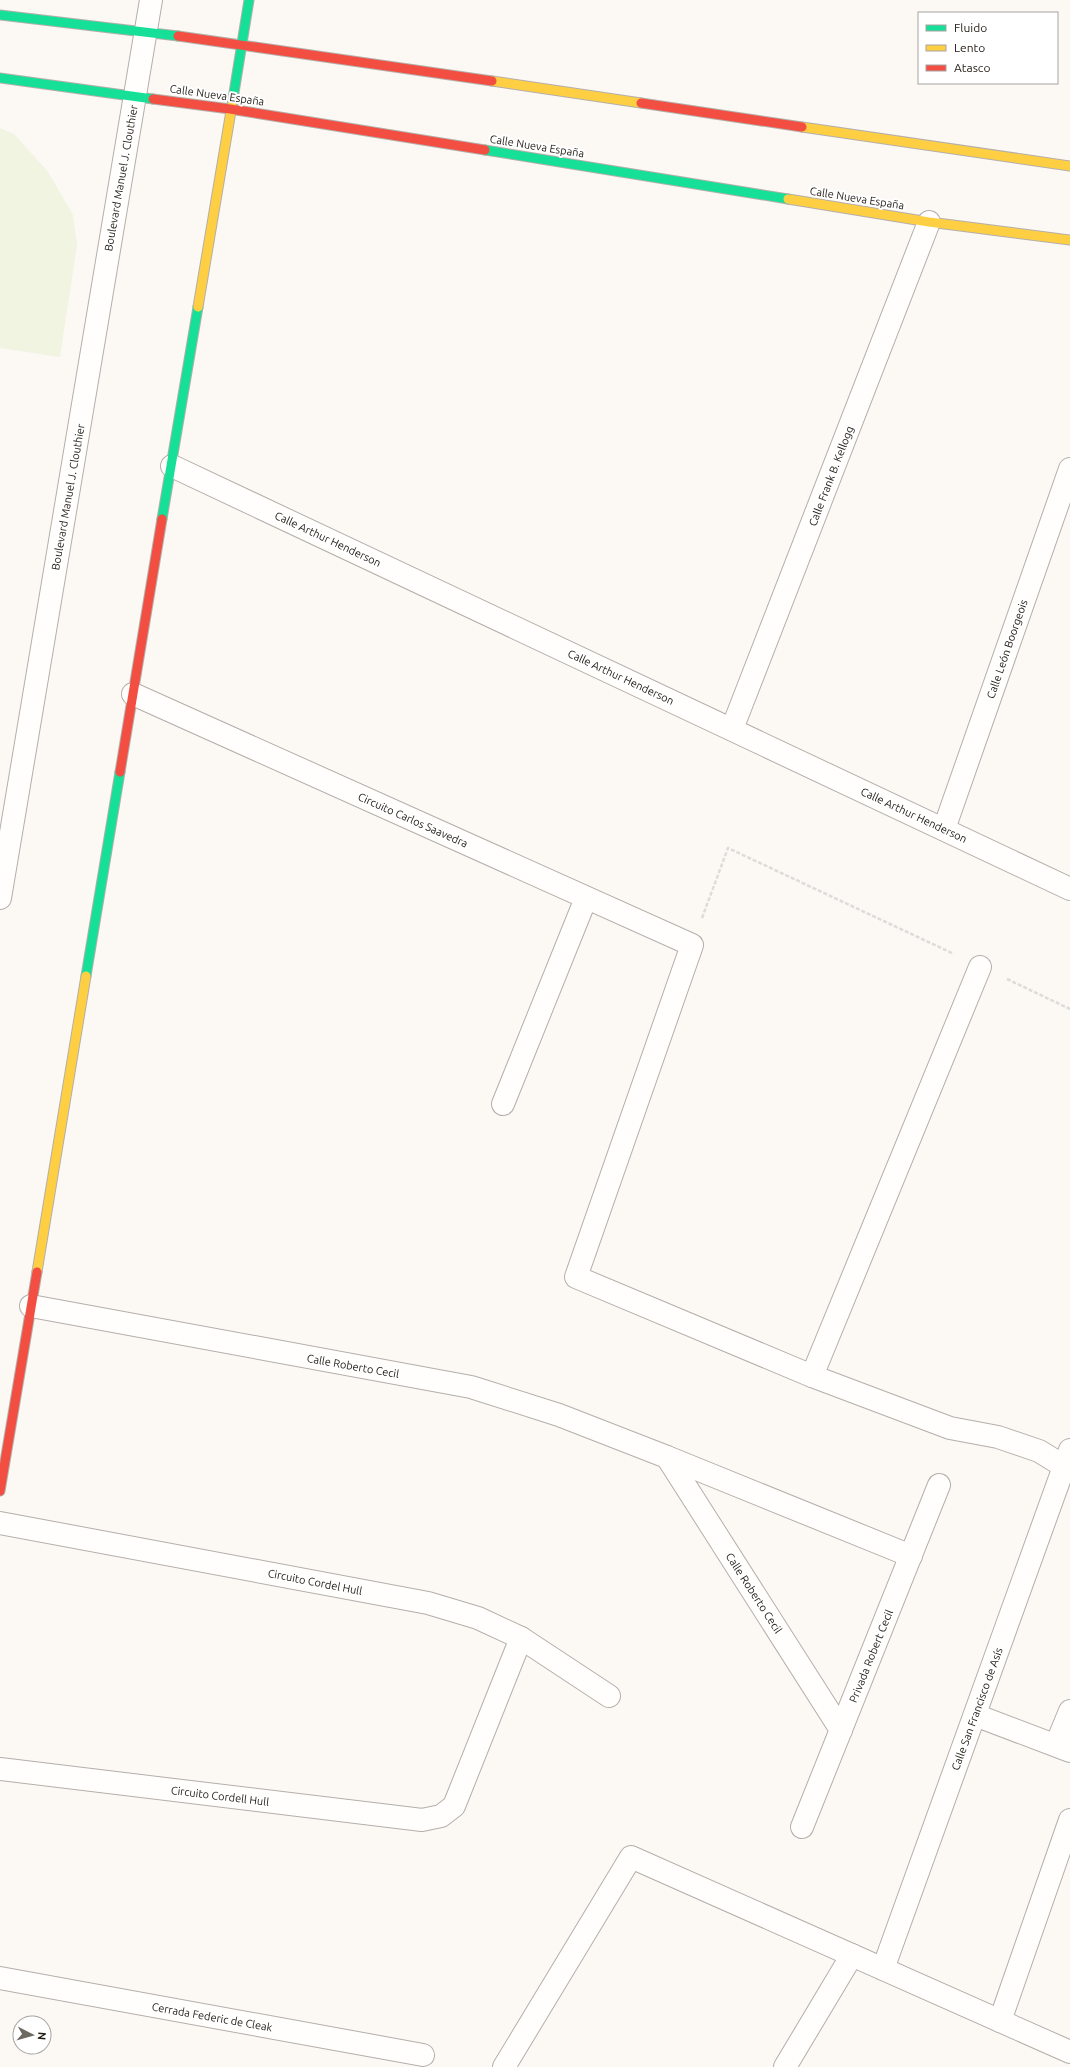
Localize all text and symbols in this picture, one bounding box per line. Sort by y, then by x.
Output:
legend [918,12,1058,84]
text: Fluido [954,21,987,34]
text: Lento [954,41,985,54]
text: Atasco [954,61,990,74]
street label: Calle Nueva España [169,82,265,108]
street label: Boulevard Manuel J. Clouthier [102,103,140,252]
street label: Calle Nueva España [489,133,585,159]
street label: Calle Nueva España [809,185,905,211]
street label: Boulevard Manuel J. Clouthier [49,422,87,571]
street label: Calle Frank B. Kellogg [806,424,856,528]
street label: Calle Arthur Henderson [273,509,383,569]
street label: Calle León Boorgeois [984,598,1030,700]
street label: Calle Arthur Henderson [566,647,676,707]
street label: Calle Arthur Henderson [859,785,969,845]
street label: Circuito Carlos Saavedra [356,790,470,850]
street label: Calle Roberto Cecil [306,1352,400,1380]
street label: Calle Roberto Cecil [724,1551,785,1636]
street label: Circuito Cordel Hull [267,1567,363,1597]
street label: Privada Robert Cecil [847,1608,895,1704]
street label: Calle San Francisco de Asís [949,1646,1005,1772]
street label: Circuito Cordell Hull [170,1784,270,1808]
street label: Cerrada Federic de Cleak [151,2000,274,2034]
north arrow [12,2015,52,2055]
text: N [36,2031,48,2041]

